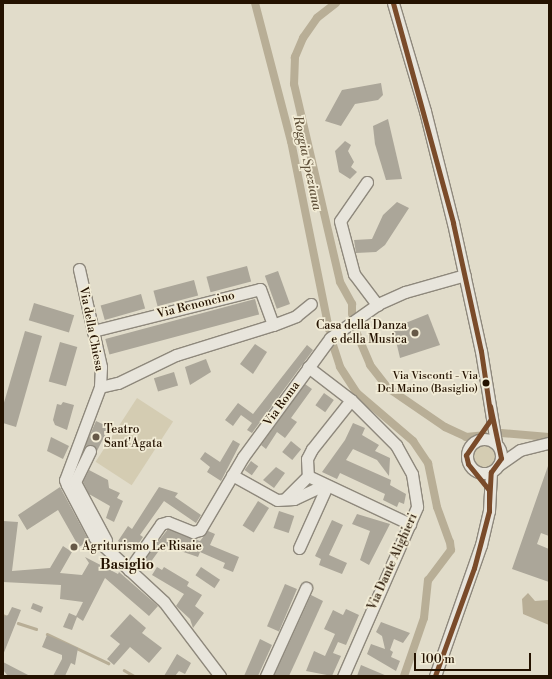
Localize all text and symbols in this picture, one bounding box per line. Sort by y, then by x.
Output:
water label: Roggia Speziana [289,114,325,212]
street label: Via della Chiesa [76,286,106,372]
street label: Via Renoncino [156,288,236,322]
place label: Casa della Danza e della Musica [316,319,407,347]
marker: Casa della Danza e della Musica [410,328,420,338]
place label: Via Visconti - Via Del Maino (Basiglio) [377,370,478,396]
marker: Via Visconti - Via Del Maino (Basiglio) [481,378,491,388]
street label: Via Roma [261,379,303,429]
place label: Teatro Sant'Agata [104,423,162,451]
marker: Teatro Sant'Agata [91,432,101,442]
street label: Via Dante Alighieri [365,511,421,613]
place label: Agriturismo Le Risaie [82,540,202,554]
marker: Agriturismo Le Risaie [69,542,79,552]
district label: Basiglio [100,557,154,573]
scale bar [416,645,533,671]
text: 100 m [421,652,455,667]

